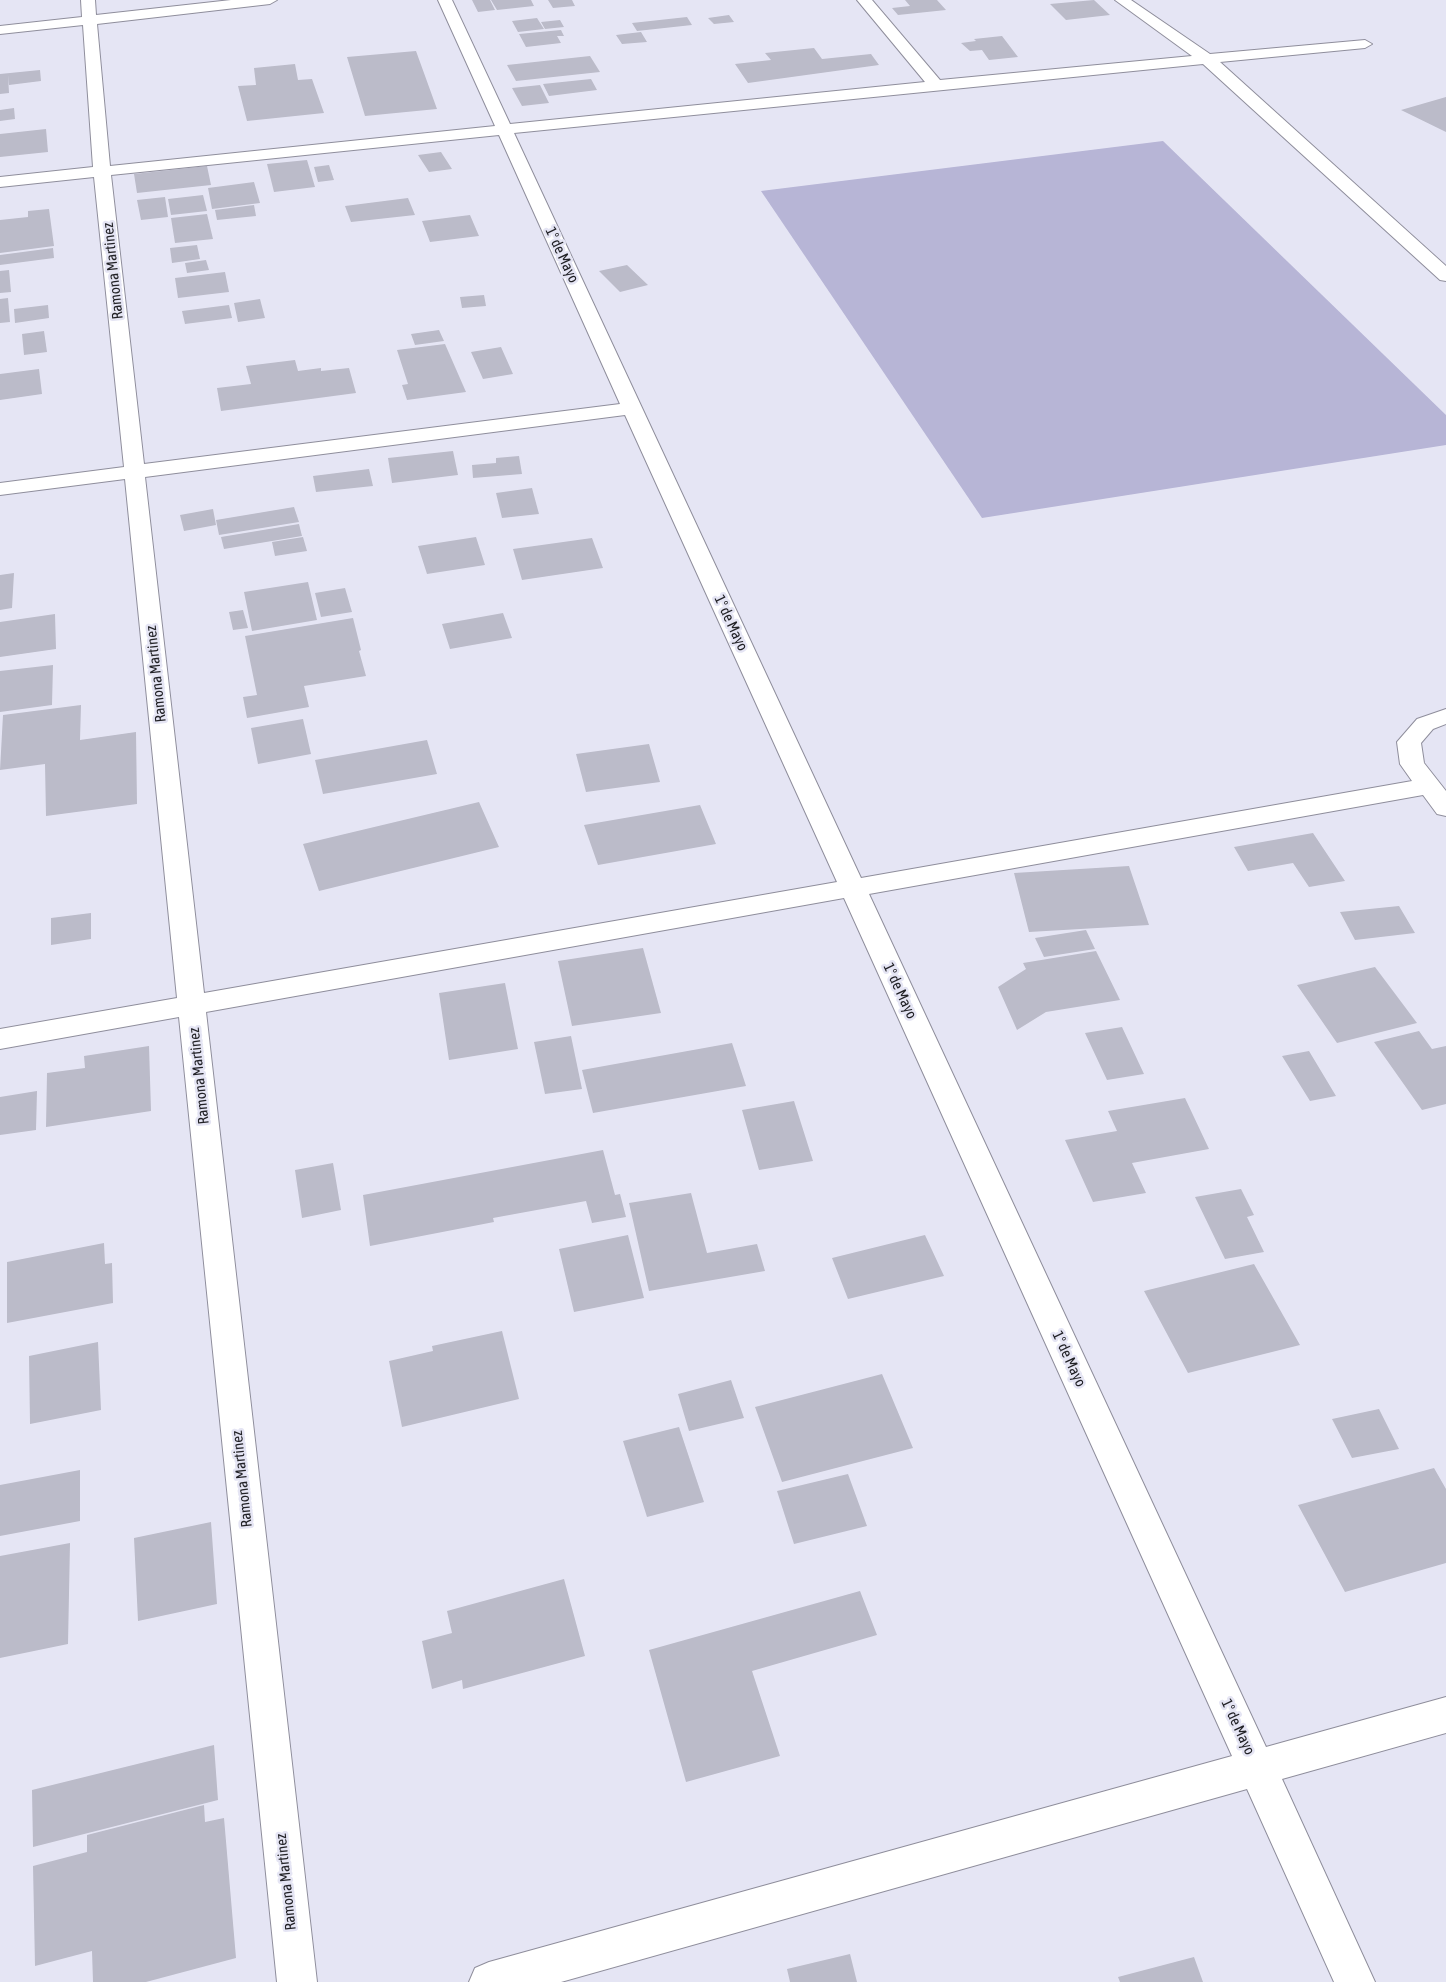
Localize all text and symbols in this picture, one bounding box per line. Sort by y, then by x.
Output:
street label: Ramona Martinez [99,222,127,320]
street label: 1° de Mayo [541,224,583,286]
street label: 1° de Mayo [710,592,752,654]
street label: Ramona Martinez [142,625,170,723]
street label: 1° de Mayo [879,960,921,1022]
street label: Ramona Martinez [185,1027,213,1125]
street label: 1° de Mayo [1048,1328,1090,1390]
street label: Ramona Martinez [228,1430,256,1528]
street label: 1° de Mayo [1217,1696,1259,1758]
street label: Ramona Martinez [272,1833,300,1931]

